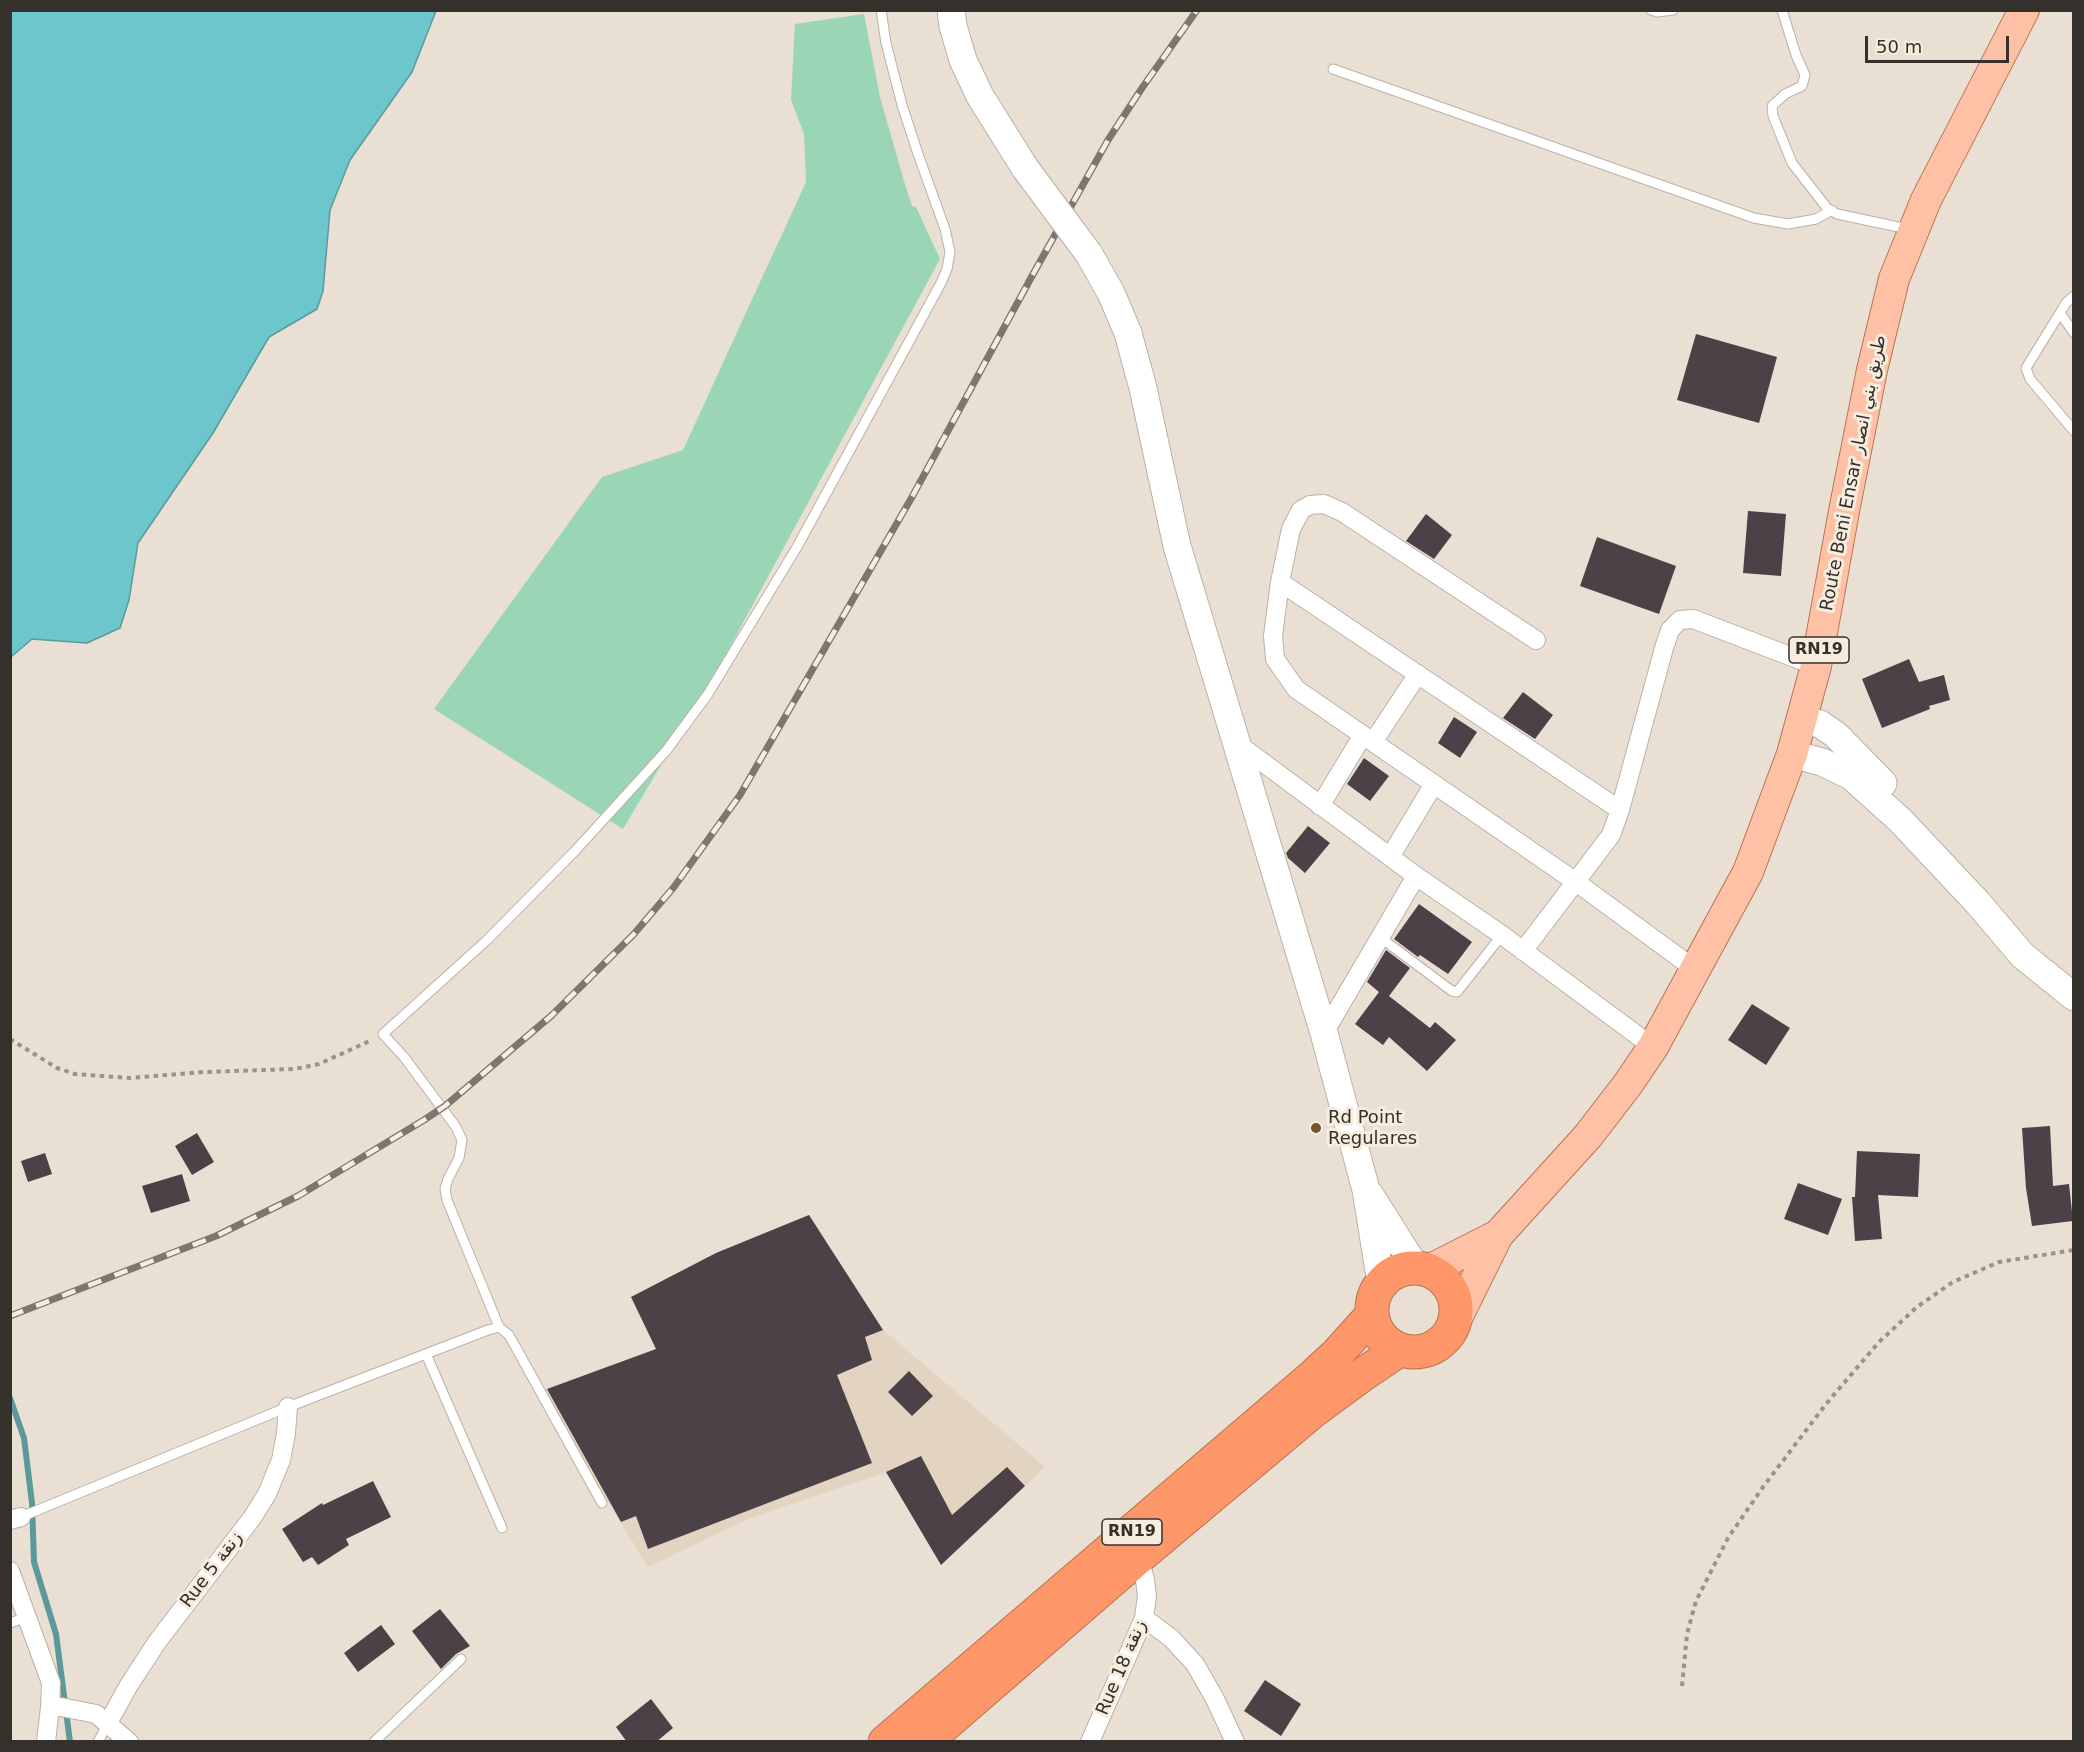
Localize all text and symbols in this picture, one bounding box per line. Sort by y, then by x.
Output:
scale bar [1868,24,2012,62]
text: 50 m [1876,36,1922,57]
street label: Route Beni Ensar طريق بني انصار [1817,333,1891,613]
road number: RN19 [1789,637,1849,663]
place label: Rd Point Regulares [1328,1107,1417,1150]
marker: Rd Point Regulares [1309,1121,1323,1135]
road number: RN19 [1102,1519,1162,1545]
street label: Rue 5 زنقة [176,1528,248,1612]
street label: Rue 18 زنقة [1092,1617,1152,1719]

